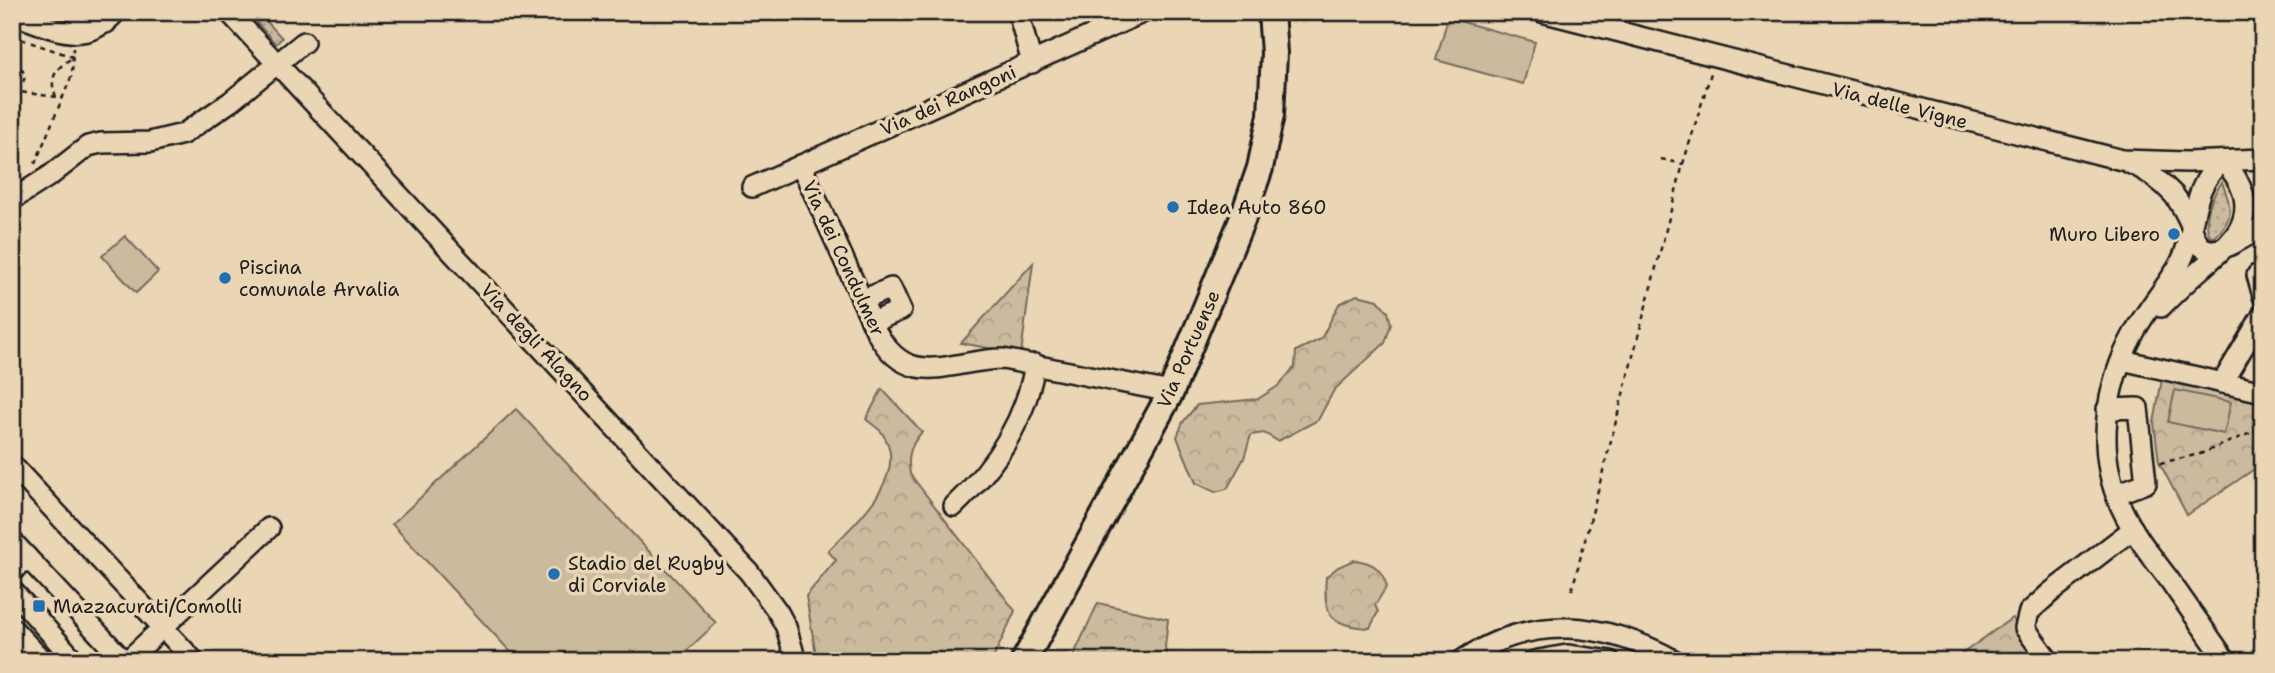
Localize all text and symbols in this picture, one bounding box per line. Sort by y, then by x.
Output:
street label: Via dei Rangoni [876,59,1020,142]
street label: Via delle Vigne [1829,77,1970,134]
street label: Via dei Condulmer [797,176,891,340]
place label: Idea Auto 860 [1187,195,1327,220]
marker: Idea Auto 860 [1165,199,1181,215]
place label: Muro Libero [2049,222,2160,247]
marker: Muro Libero [2166,226,2182,242]
place label: Piscina comunale Arvalia [239,255,400,302]
marker: Piscina comunale Arvalia [217,270,233,286]
street label: Via degli Alagno [475,278,598,407]
street label: Via Portuense [1151,286,1226,412]
place label: Stadio del Rugby di Corviale [568,551,725,598]
marker: Stadio del Rugby di Corviale [546,566,562,582]
place label: Mazzacurati/Comolli [53,594,242,619]
marker: Mazzacurati/Comolli [31,598,47,614]

